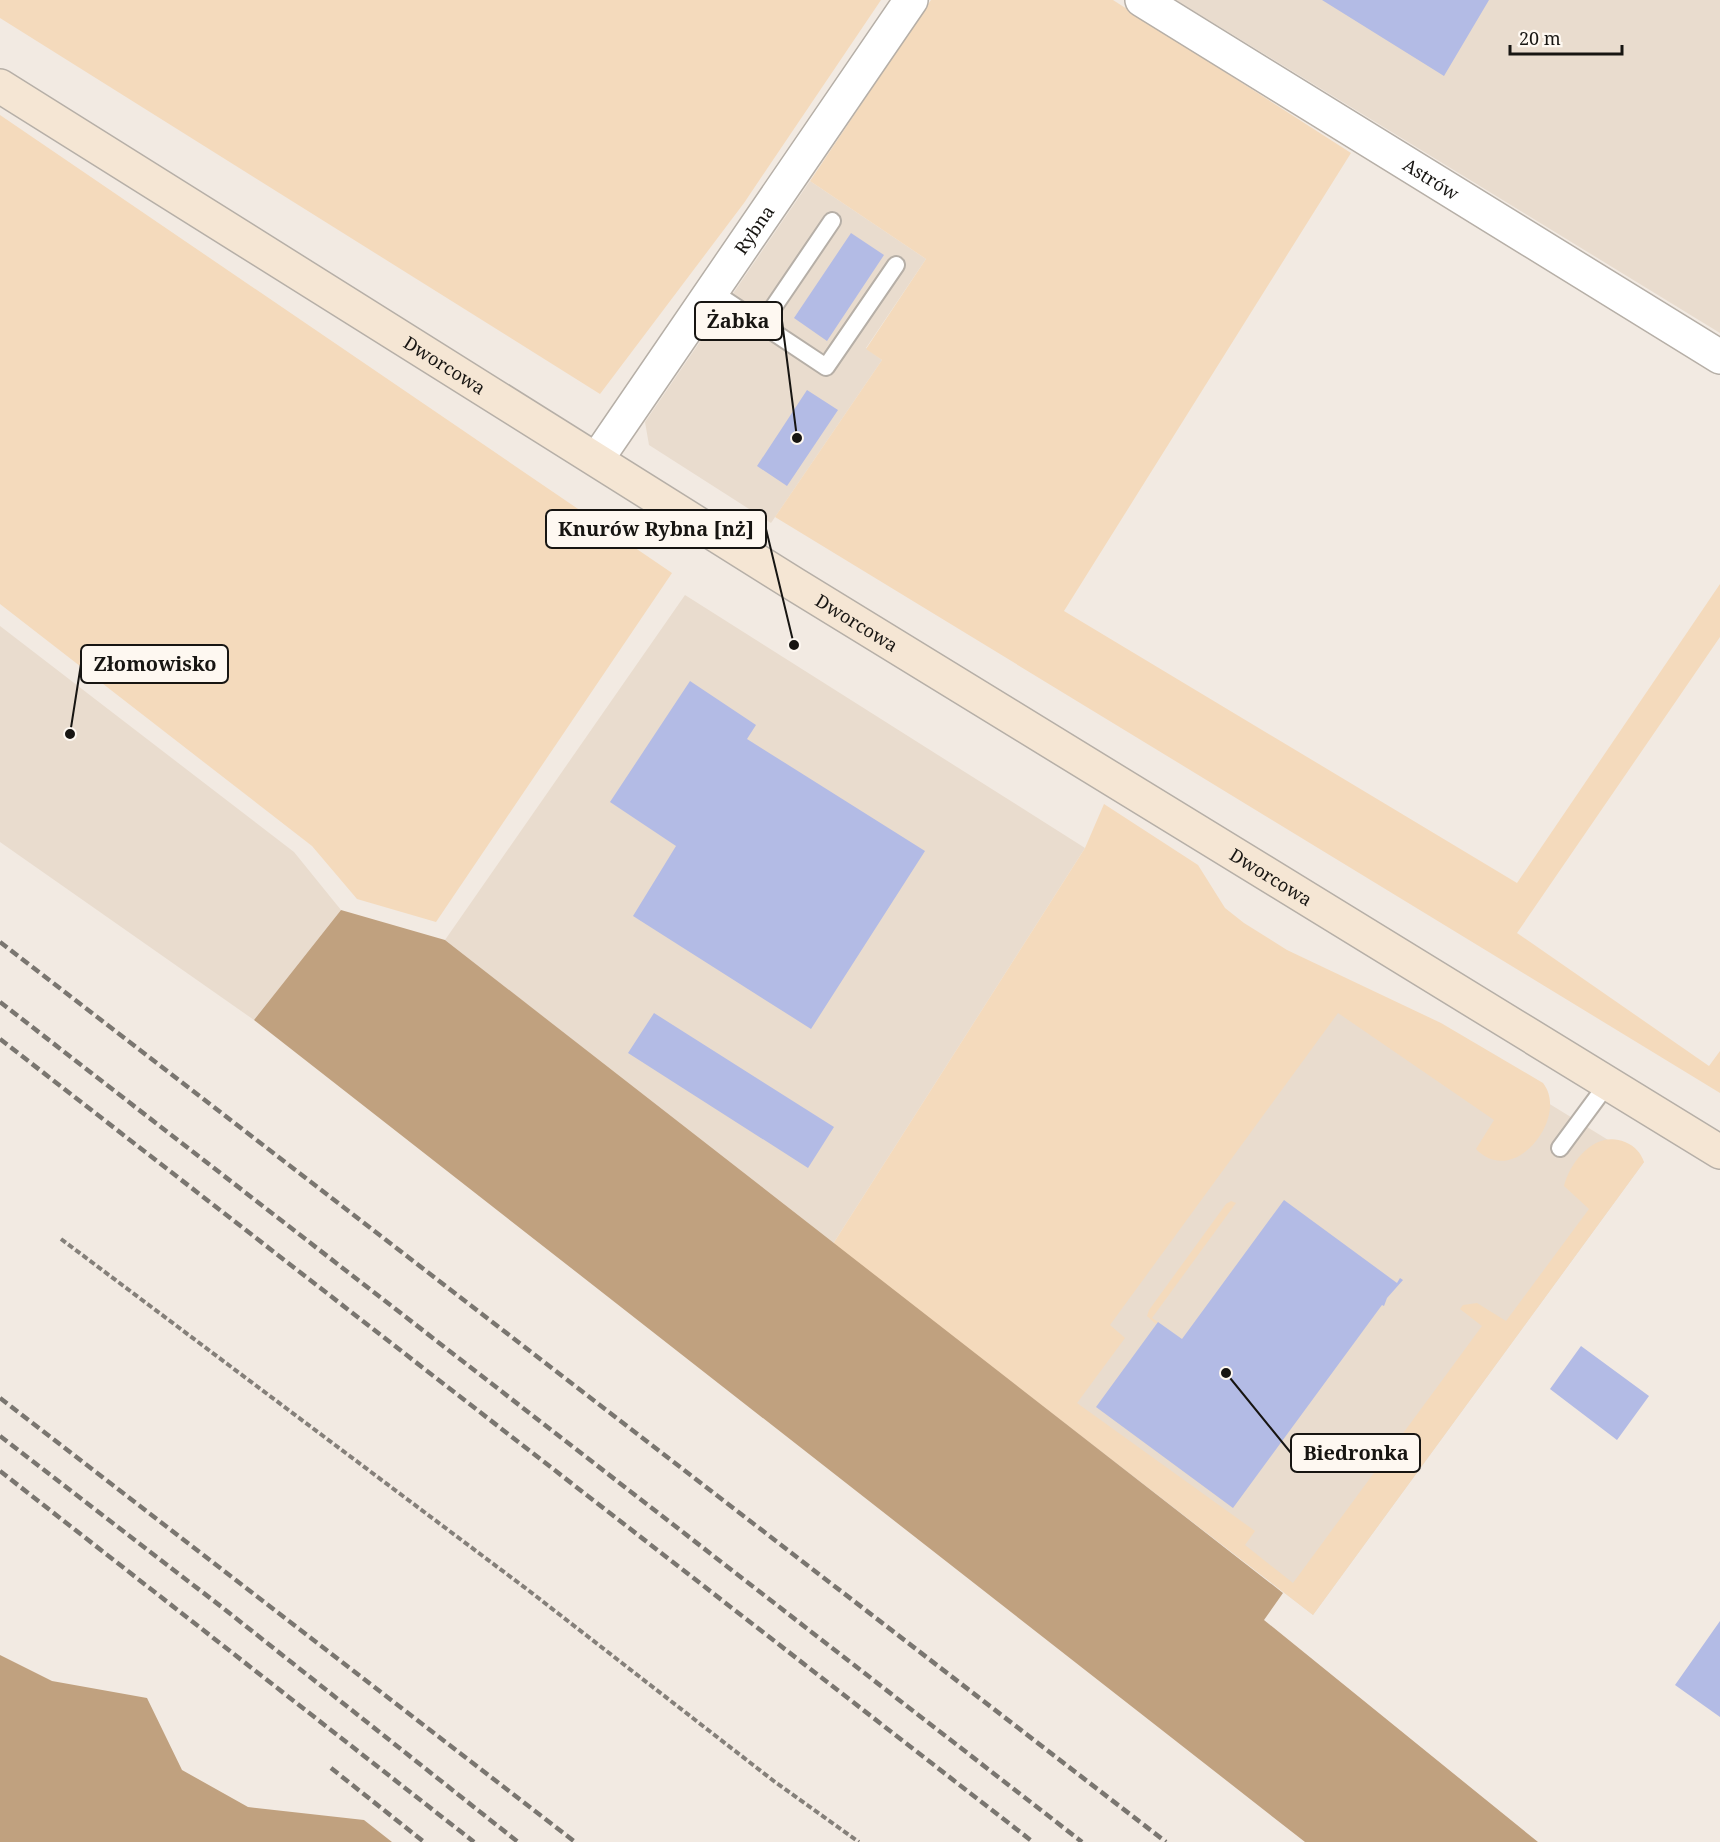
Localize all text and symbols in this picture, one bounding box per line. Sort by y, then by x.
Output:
scale bar [1510,18,1622,56]
text: 20 m [1519,26,1561,50]
street label: Astrów [1399,152,1464,205]
street label: Rybna [729,200,779,259]
callout: Żabka [695,302,782,340]
text: Żabka [706,307,770,334]
street label: Dworcowa [399,330,490,400]
callout: Knurów Rybna [nż] [546,510,766,548]
text: Knurów Rybna [nż] [558,515,754,542]
street label: Dworcowa [811,588,903,657]
callout: Złomowisko [81,645,228,683]
text: Złomowisko [93,650,217,677]
street label: Dworcowa [1225,842,1317,911]
callout: Biedronka [1291,1434,1420,1472]
text: Biedronka [1303,1439,1409,1466]

